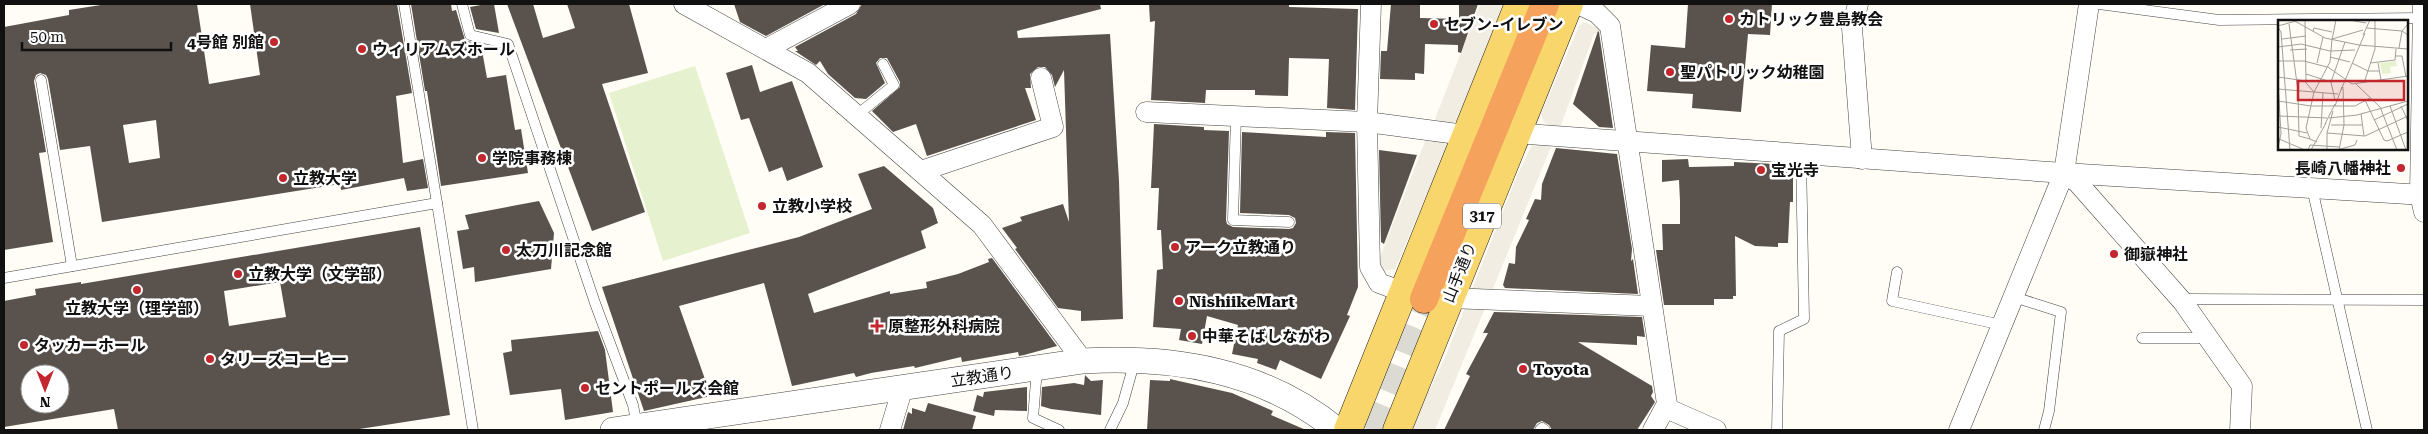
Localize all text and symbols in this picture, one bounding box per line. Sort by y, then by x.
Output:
place label: カトリック豊島教会 [1739,10,1883,29]
marker: カトリック豊島教会 [1723,13,1735,25]
place label: セブン-イレブン [1444,15,1563,34]
marker: セブン-イレブン [1428,18,1440,30]
scale bar [22,20,171,52]
inset map [2278,20,2408,150]
text: 50 m [30,28,65,46]
place label: 4号館 別館 [187,33,264,52]
marker: 4号館 別館 [268,36,280,48]
place label: ウィリアムズホール [372,40,515,59]
marker: ウィリアムズホール [356,43,368,55]
place label: 聖パトリック幼稚園 [1680,63,1824,82]
marker: 聖パトリック幼稚園 [1664,66,1676,78]
place label: 学院事務棟 [492,149,572,168]
marker: 学院事務棟 [476,152,488,164]
place label: 長崎八幡神社 [2295,159,2391,178]
place label: 宝光寺 [1771,161,1819,180]
marker: 長崎八幡神社 [2395,162,2407,174]
marker: 宝光寺 [1755,164,1767,176]
place label: 立教大学 [293,169,357,188]
marker: 立教大学 [277,172,289,184]
place label: 立教小学校 [772,197,852,216]
marker: 立教小学校 [756,200,768,212]
road number: 317 [1463,204,1501,228]
place label: アーク立教通り [1185,238,1296,257]
street label: 山手通り [1439,239,1480,305]
place label: 太刀川記念館 [516,241,612,260]
marker: アーク立教通り [1169,241,1181,253]
marker: 太刀川記念館 [500,244,512,256]
place label: 御嶽神社 [2124,245,2188,264]
marker: 御嶽神社 [2108,248,2120,260]
place label: 立教大学（文学部） [248,265,392,284]
marker: 立教大学（文学部） [232,268,244,280]
marker: 立教大学（理学部） [131,284,143,296]
place label: NishiikeMart [1189,292,1295,311]
marker: NishiikeMart [1173,295,1185,307]
place label: 立教大学（理学部） [65,299,209,318]
place label: 原整形外科病院 [888,317,1000,336]
marker: 原整形外科病院 [870,319,884,333]
place label: 中華そばしながわ [1202,327,1330,346]
marker: 中華そばしながわ [1186,330,1198,342]
place label: タッカーホール [34,336,146,355]
marker: タッカーホール [18,339,30,351]
place label: タリーズコーヒー [220,350,347,369]
marker: タリーズコーヒー [204,353,216,365]
place label: Toyota [1533,360,1590,379]
street label: 立教通り [949,363,1015,390]
marker: Toyota [1517,363,1529,375]
north arrow [20,364,70,414]
place label: セントポールズ会館 [595,379,739,398]
marker: セントポールズ会館 [579,382,591,394]
text: N [39,394,50,410]

